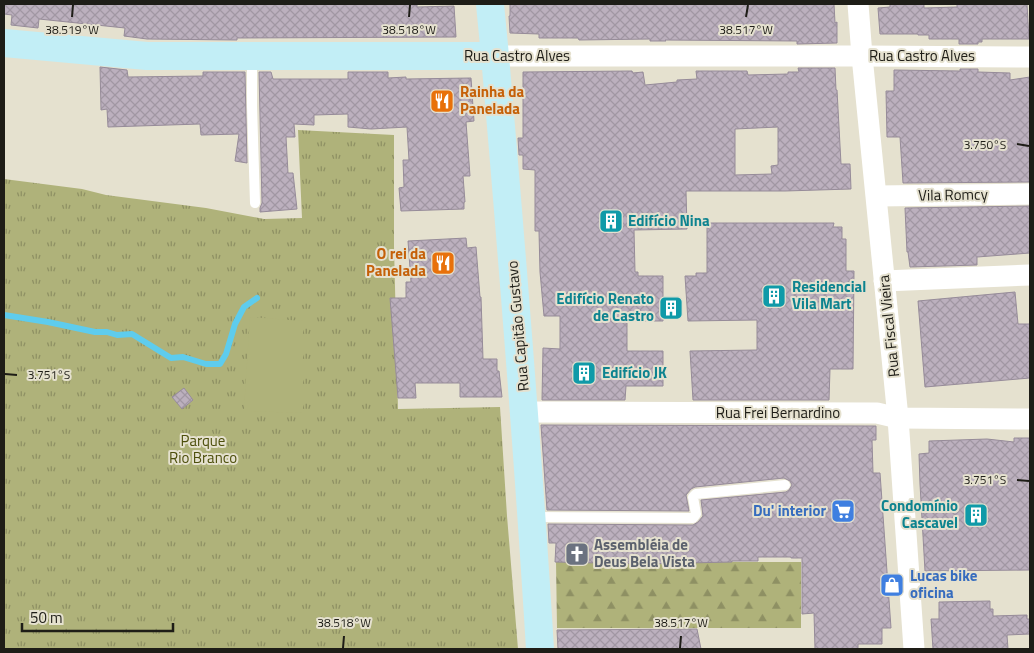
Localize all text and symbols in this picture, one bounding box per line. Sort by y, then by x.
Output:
text: 38.519°W [45,20,99,39]
text: 38.518°W [382,20,436,39]
text: 38.517°W [719,20,773,39]
street label: Rua Castro Alves [464,44,570,67]
street label: Rua Castro Alves [869,44,975,67]
place label: Rainha da Panelada [460,80,525,120]
restaurant icon: Rainha da Panelada [429,88,455,114]
text: 3.750°S [964,135,1006,154]
street label: Vila Romcy [918,182,988,207]
building icon: Edifício Nina [598,208,624,234]
place label: Edifício Nina [628,209,710,232]
place label: O rei da Panelada [366,242,426,282]
restaurant icon: O rei da Panelada [430,250,456,276]
street label: Rua Capitão Gustavo [500,260,535,392]
street label: Rua Fiscal Vieira [872,273,905,378]
place label: Residencial Vila Mart [792,275,866,315]
building icon: Residencial Vila Mart [761,283,787,309]
place label: Edifício Renato de Castro [556,287,654,327]
building icon: Edifício Renato de Castro [658,295,684,321]
building icon: Edifício JK [571,360,597,386]
place label: Edifício JK [602,361,667,384]
text: 3.751°S [28,365,70,384]
street label: Rua Frei Bernardino [716,401,840,424]
park label: Parque Rio Branco [169,429,237,469]
text: 3.751°S [964,470,1006,489]
place label: Condomínio Cascavel [881,494,958,534]
supermarket icon: Du' interior [830,498,856,524]
place label: Du' interior [753,499,826,522]
building icon: Condomínio Cascavel [963,502,989,528]
place label: Assembléia de Deus Bela Vista [594,533,695,573]
church icon: Assembléia de Deus Bela Vista [564,541,590,567]
place label: Lucas bike oficina [910,564,978,604]
shop icon: Lucas bike oficina [879,572,905,598]
scale bar [22,600,174,632]
text: 50 m [30,606,63,629]
text: 38.518°W [317,613,371,632]
text: 38.517°W [654,613,708,632]

